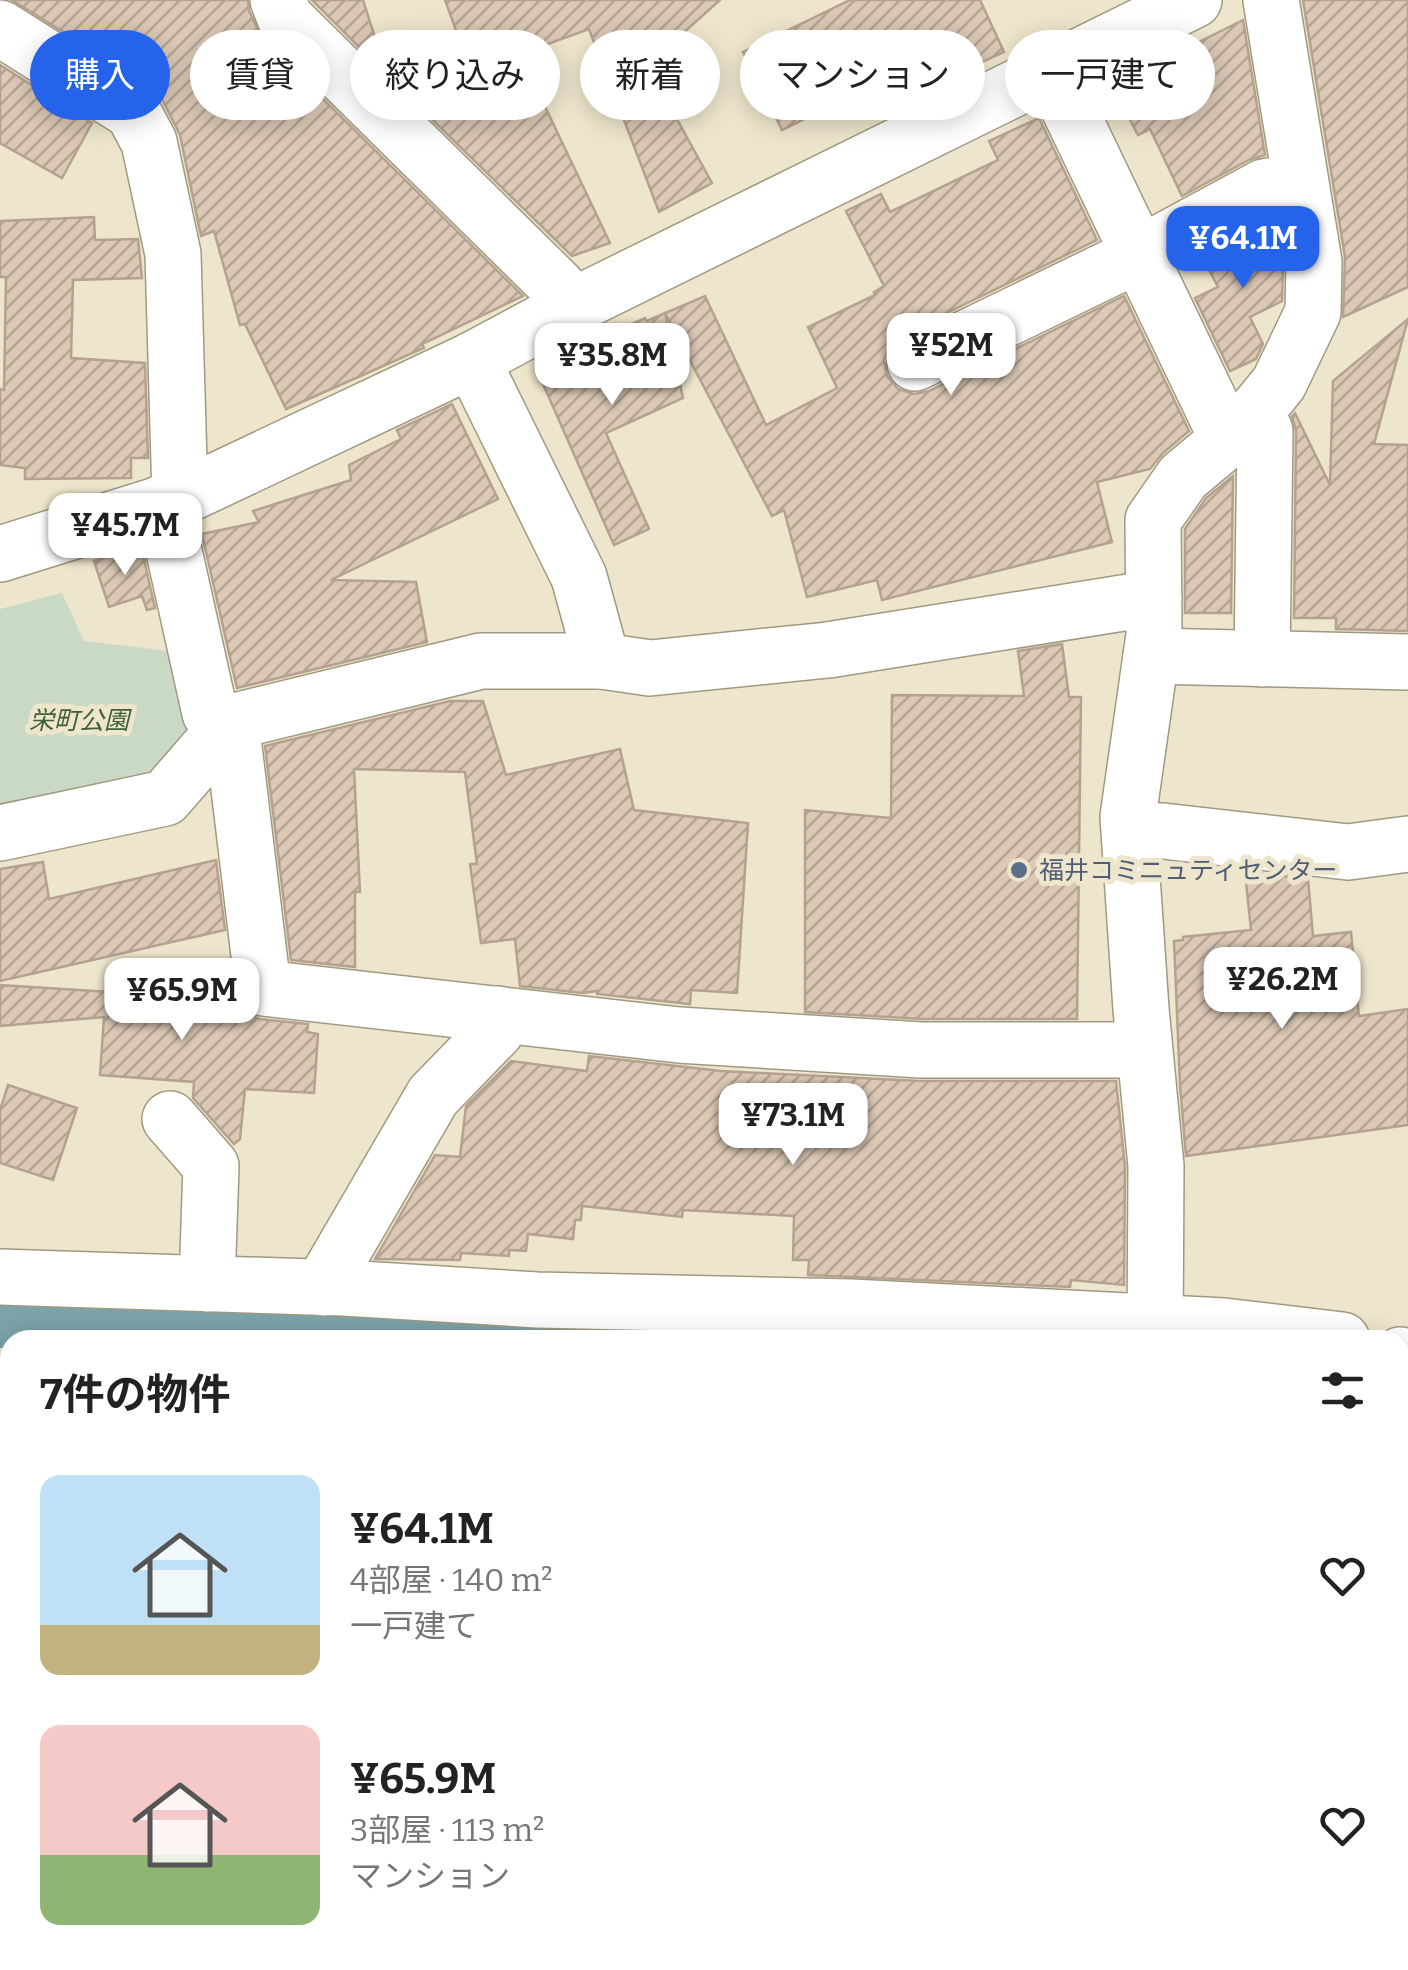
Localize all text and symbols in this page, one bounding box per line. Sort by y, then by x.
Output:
chip: 購入 [30,30,170,120]
chip: 賃貸 [190,30,330,120]
chip: 絞り込み [350,30,560,120]
chip: 新着 [580,30,720,120]
chip: マンション [740,30,985,120]
chip: 一戸建て [1005,30,1215,120]
pin: ¥64.1M [1162,206,1324,291]
text: ¥64.1M [1188,219,1298,257]
pin: ¥52M [892,313,1010,398]
pin: ¥35.8M [531,323,693,408]
text: ¥52M [909,326,993,364]
text: ¥35.8M [557,336,667,374]
pin: ¥45.7M [44,493,206,578]
text: ¥45.7M [70,506,180,544]
park label: 栄町公園 [29,706,132,736]
place label: 福井コミニュティセンター [1039,856,1338,886]
marker: 福井コミニュティセンター [1008,859,1030,881]
pin: ¥26.2M [1201,947,1363,1032]
pin: ¥65.9M [101,958,263,1043]
text: ¥26.2M [1226,960,1338,998]
text: ¥65.9M [126,971,238,1009]
pin: ¥73.1M [712,1083,874,1168]
text: ¥73.1M [741,1096,845,1134]
icon: filters [1315,1363,1370,1418]
text: 7件の物件 [40,1370,231,1420]
text: ¥64.1M [350,1504,494,1554]
icon: home [120,1515,240,1635]
icon: heart [1315,1548,1370,1603]
text: 4部屋 · 140 m² [350,1561,553,1599]
text: 一戸建て [350,1607,478,1645]
text: ¥65.9M [350,1754,496,1804]
icon: home [120,1765,240,1885]
icon: heart [1315,1798,1370,1853]
text: 3部屋 · 113 m² [350,1811,544,1849]
text: マンション [350,1857,510,1895]

